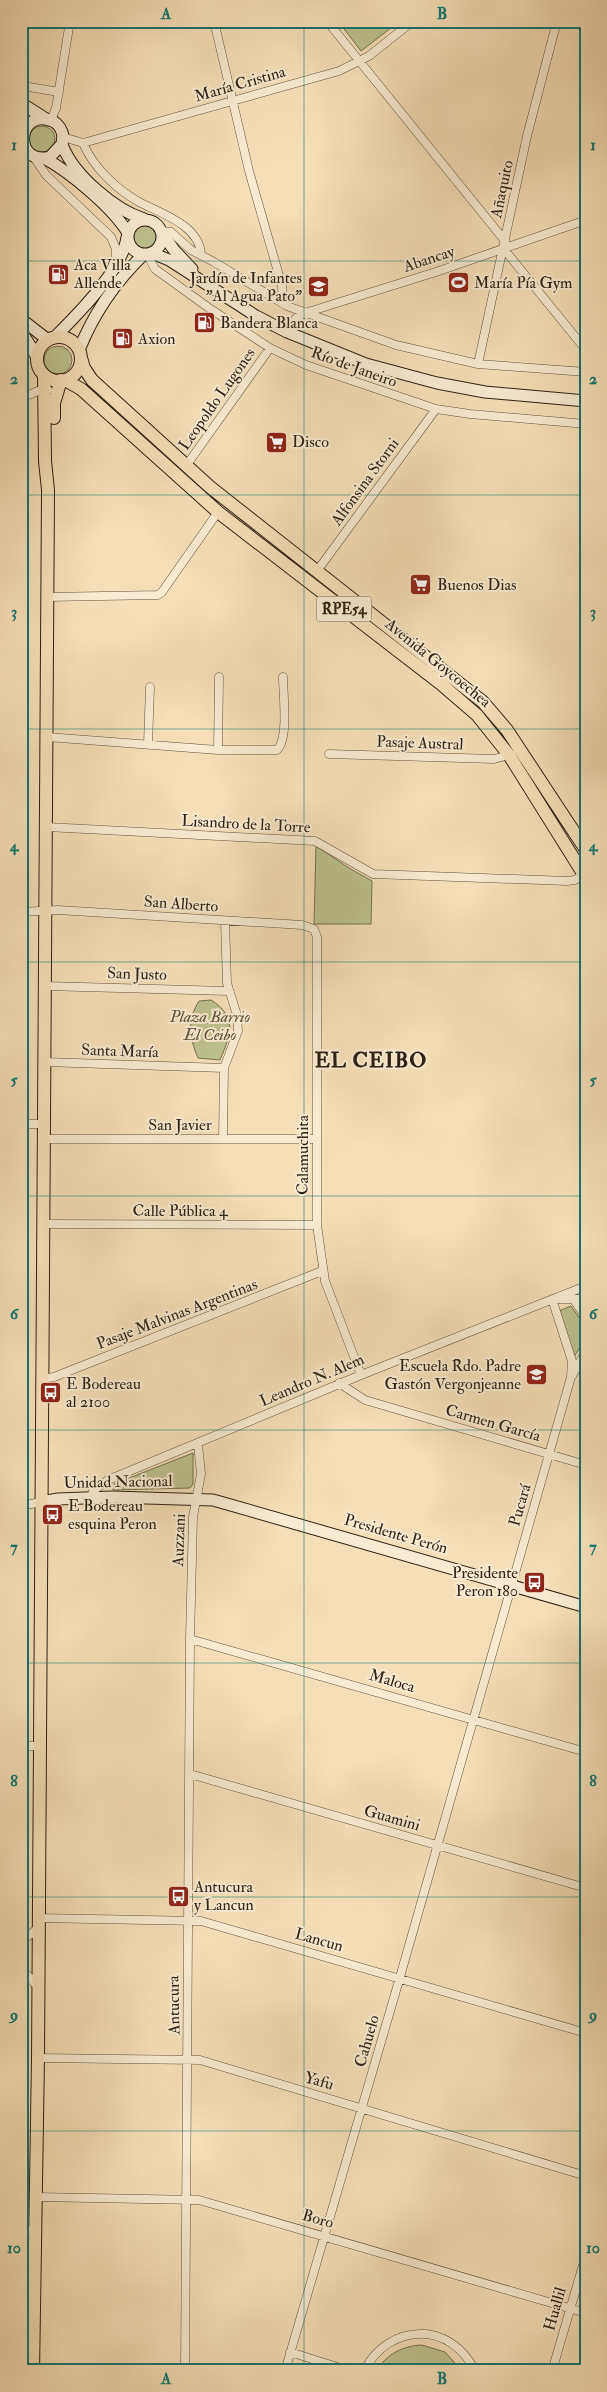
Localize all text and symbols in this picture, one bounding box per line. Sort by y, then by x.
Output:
text: A [160,4,172,24]
text: B [437,4,447,24]
street label: María Cristina [192,61,288,107]
text: 1 [11,135,17,155]
text: 1 [590,135,596,155]
street label: Añaquito [486,158,518,221]
street label: Abancay [400,241,458,277]
place label: Aca Villa Allende [73,255,131,293]
fuel station icon: Aca Villa Allende [46,262,70,286]
place label: Jardín de Infantes "Al Agua Pato" [189,268,302,306]
sports icon: María Pía Gym [446,271,470,295]
place label: María Pía Gym [474,273,573,293]
school or university icon: Jardín de Infantes "Al Agua Pato" [306,275,330,299]
fuel station icon: Bandera Blanca [192,311,216,335]
place label: Bandera Blanca [220,313,318,333]
fuel station icon: Axion [110,327,134,351]
place label: Axion [137,329,175,349]
street label: Río de Janeiro [308,342,400,393]
street label: Leopoldo Lugones [174,344,261,455]
text: 2 [10,369,18,389]
text: 2 [589,369,597,389]
supermarket icon: Disco [264,430,288,454]
place label: Disco [292,432,329,452]
street label: Alfonsina Storni [326,434,403,531]
supermarket icon: Buenos Dias [409,573,433,597]
place label: Buenos Dias [437,575,517,595]
road number: RPE54 [316,596,372,622]
text: 3 [11,602,17,622]
text: 3 [590,602,596,622]
street label: Avenida Goycoechea [380,614,495,712]
street label: Pasaje Austral [376,731,464,755]
street label: Lisandro de la Torre [181,811,311,837]
text: 4 [9,836,20,856]
text: 4 [588,836,599,856]
street label: San Alberto [143,891,219,917]
street label: San Justo [107,963,168,986]
park label: Plaza Barrio El Ceibo [169,1007,250,1045]
street label: Santa María [81,1040,160,1062]
district label: EL CEIBO [315,1047,427,1074]
text: 5 [10,1070,18,1090]
text: 5 [589,1070,597,1090]
street label: Calamuchita [293,1114,313,1195]
street label: San Javier [148,1115,212,1136]
street label: Calle Pública 4 [132,1201,229,1221]
street label: Pasaje Malvinas Argentinas [94,1274,260,1354]
text: 6 [10,1304,20,1324]
text: 6 [589,1304,599,1324]
street label: Leandro N. Alem [257,1349,368,1411]
place label: Escuela Rdo. Padre Gastón Vergonjeanne [385,1356,521,1394]
school or university icon: Escuela Rdo. Padre Gastón Vergonjeanne [525,1363,549,1387]
place label: E Bodereau al 2100 [66,1374,141,1412]
bus stop icon: E Bodereau al 2100 [38,1381,62,1405]
street label: Carmen García [443,1400,543,1446]
street label: Unidad Nacional [63,1471,173,1493]
street label: Pucará [504,1481,536,1529]
place label: E Bodereau esquina Peron [68,1496,157,1534]
bus stop icon: E Bodereau esquina Peron [40,1503,64,1527]
street label: Presidente Perón [342,1510,450,1558]
street label: Auzzani [168,1513,190,1568]
text: 7 [10,1537,18,1557]
text: 7 [589,1537,597,1557]
place label: Presidente Peron 180 [452,1563,518,1601]
bus stop icon: Presidente Peron 180 [522,1570,546,1594]
street label: Maloca [367,1665,418,1697]
text: 8 [10,1771,18,1791]
text: 8 [589,1771,597,1791]
street label: Guamini [362,1800,422,1836]
place label: Antucura y Lancun [193,1877,254,1915]
bus stop icon: Antucura y Lancun [166,1884,190,1908]
street label: Lancun [293,1924,345,1956]
street label: Antucura [163,1975,185,2036]
text: 9 [8,2005,18,2025]
text: 9 [587,2005,597,2025]
street label: Cahuelo [350,2012,384,2069]
street label: Yafu [302,2067,336,2095]
street label: Boro [300,2205,336,2233]
text: 10 [7,2238,21,2258]
text: 10 [586,2238,600,2258]
street label: Huallil [539,2285,571,2333]
text: A [160,2369,172,2389]
text: B [437,2369,447,2389]

